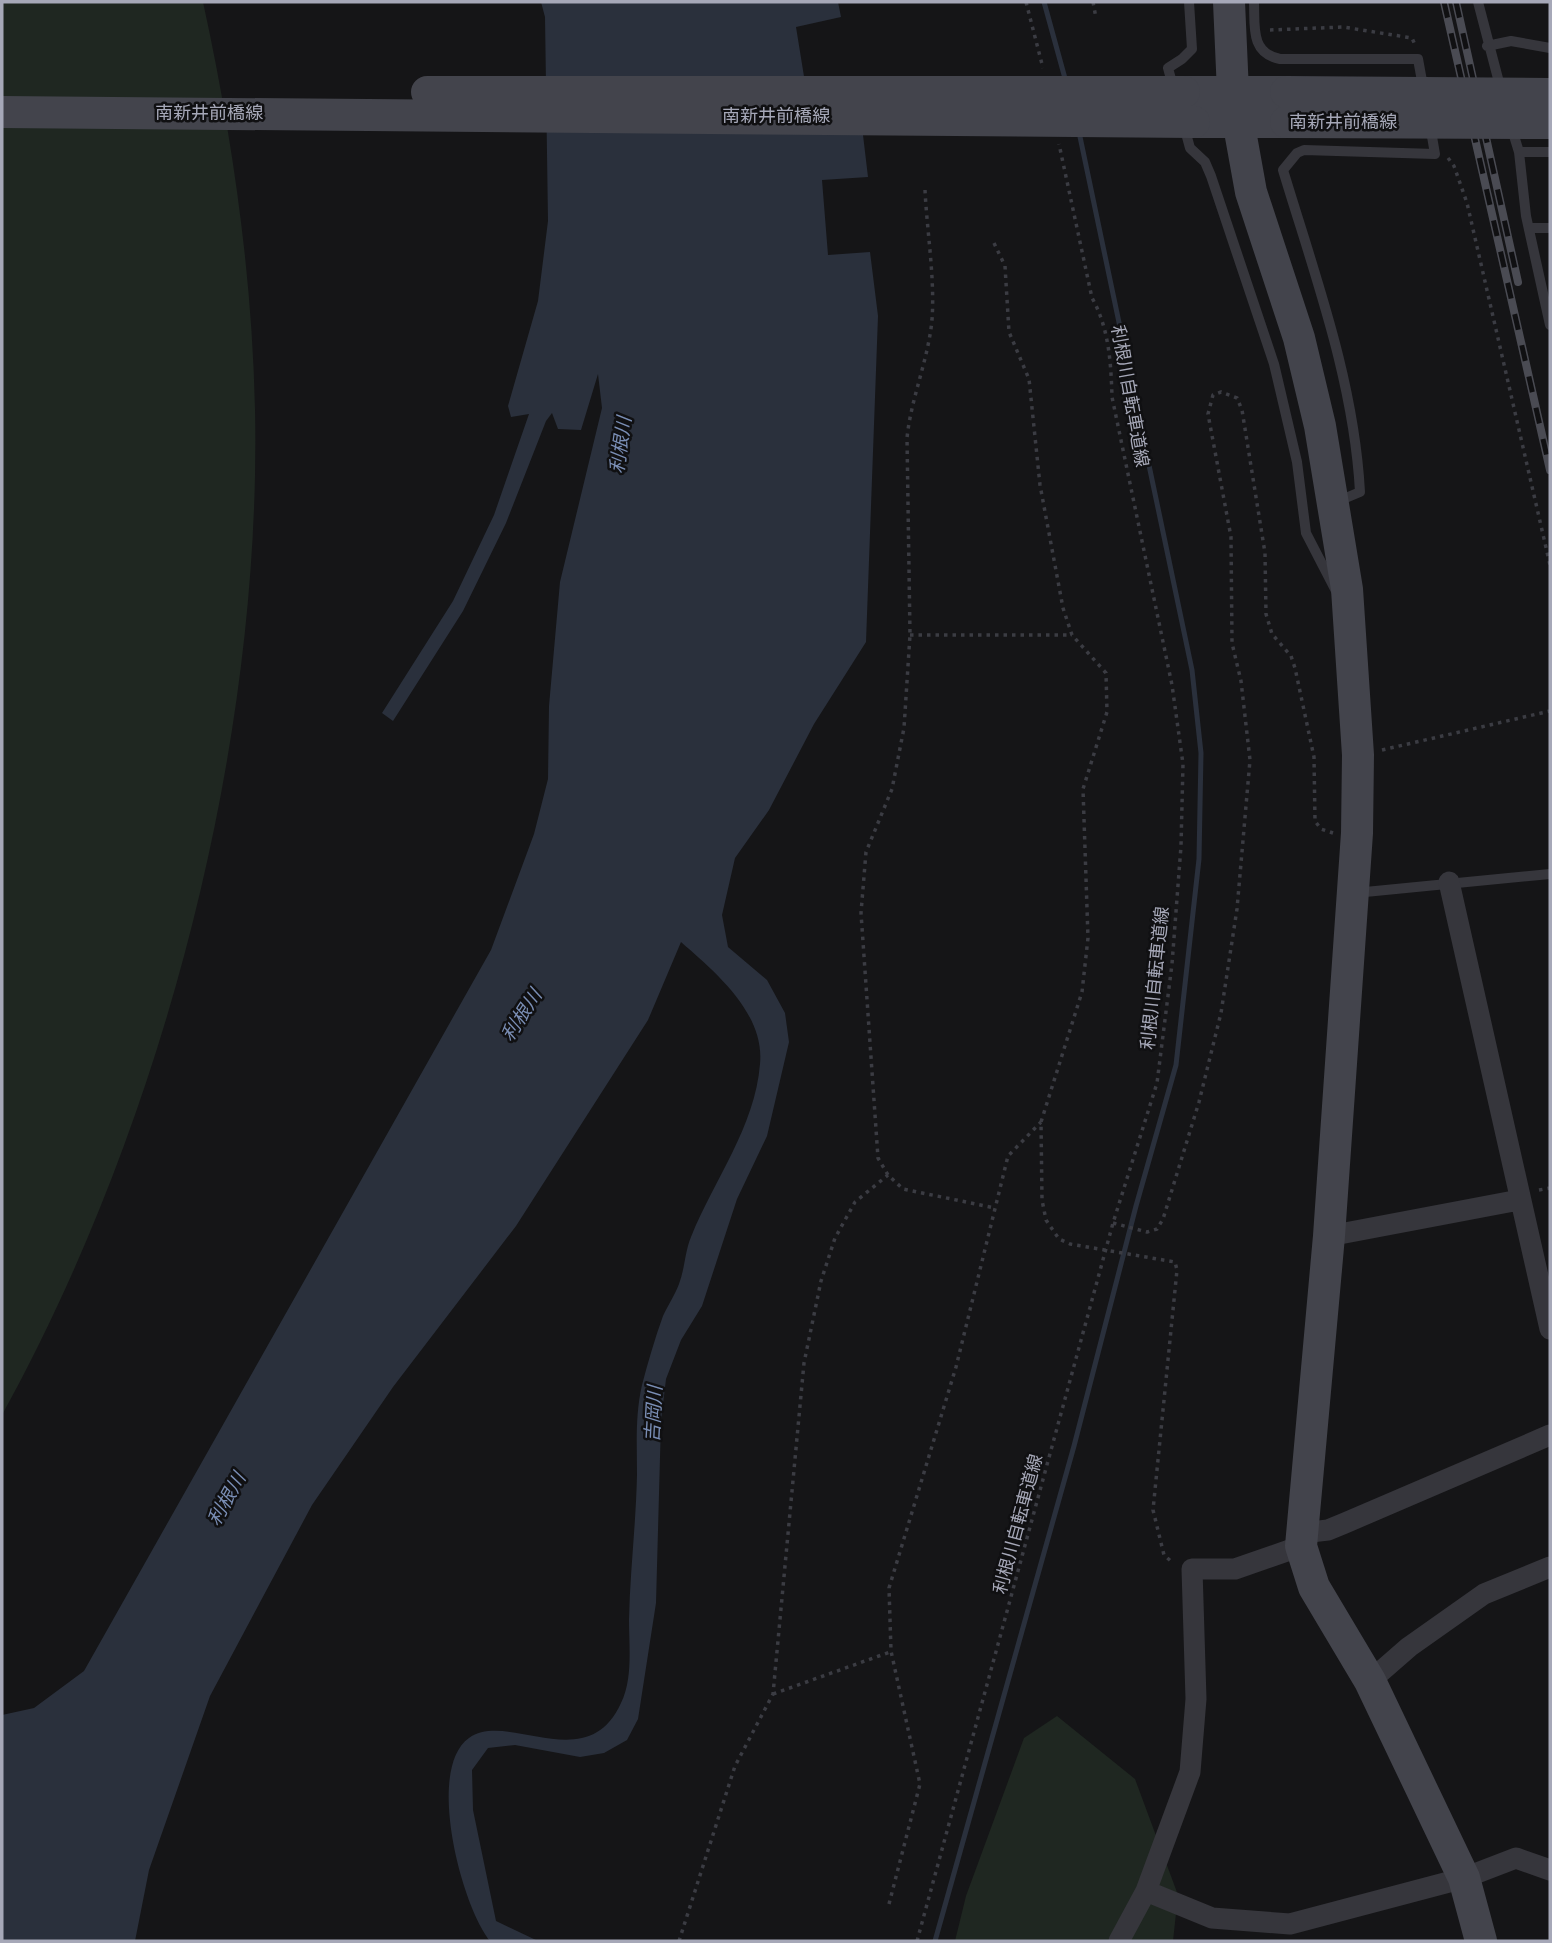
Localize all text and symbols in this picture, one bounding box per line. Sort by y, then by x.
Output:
street label: 南新井前橋線 [155,101,263,123]
street label: 南新井前橋線 [722,104,830,126]
street label: 南新井前橋線 [1289,110,1397,132]
street label: 利根川自転車道線 [1108,323,1154,469]
water label: 利根川 [604,413,635,475]
street label: 利根川自転車道線 [1136,905,1172,1051]
water label: 利根川 [495,983,547,1045]
water label: 吉岡川 [640,1383,666,1443]
street label: 利根川自転車道線 [988,1451,1046,1596]
water label: 利根川 [202,1467,250,1529]

